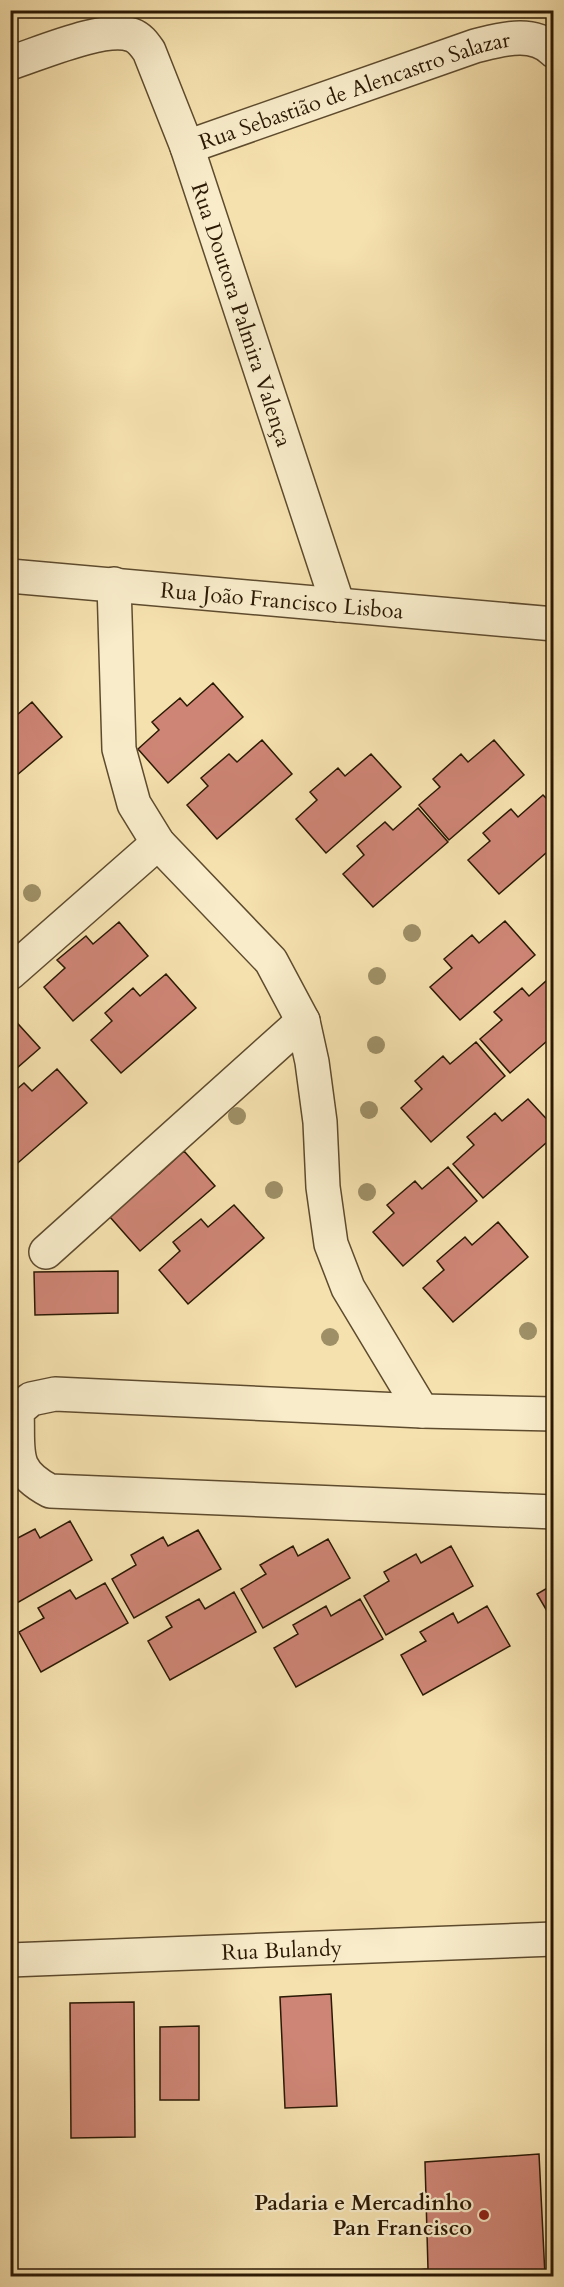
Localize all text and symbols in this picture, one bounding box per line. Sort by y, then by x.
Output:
street label: Rua Sebastião de Alencastro Salazar [195,25,513,158]
street label: Rua Doutora Palmira Valença [184,179,299,451]
street label: Rua João Francisco Lisboa [159,575,405,627]
street label: Rua Bulandy [221,1933,343,1968]
place label: Padaria e Mercadinho Pan Francisco [254,2188,472,2243]
marker: Padaria e Mercadinho Pan Francisco [477,2208,491,2222]

